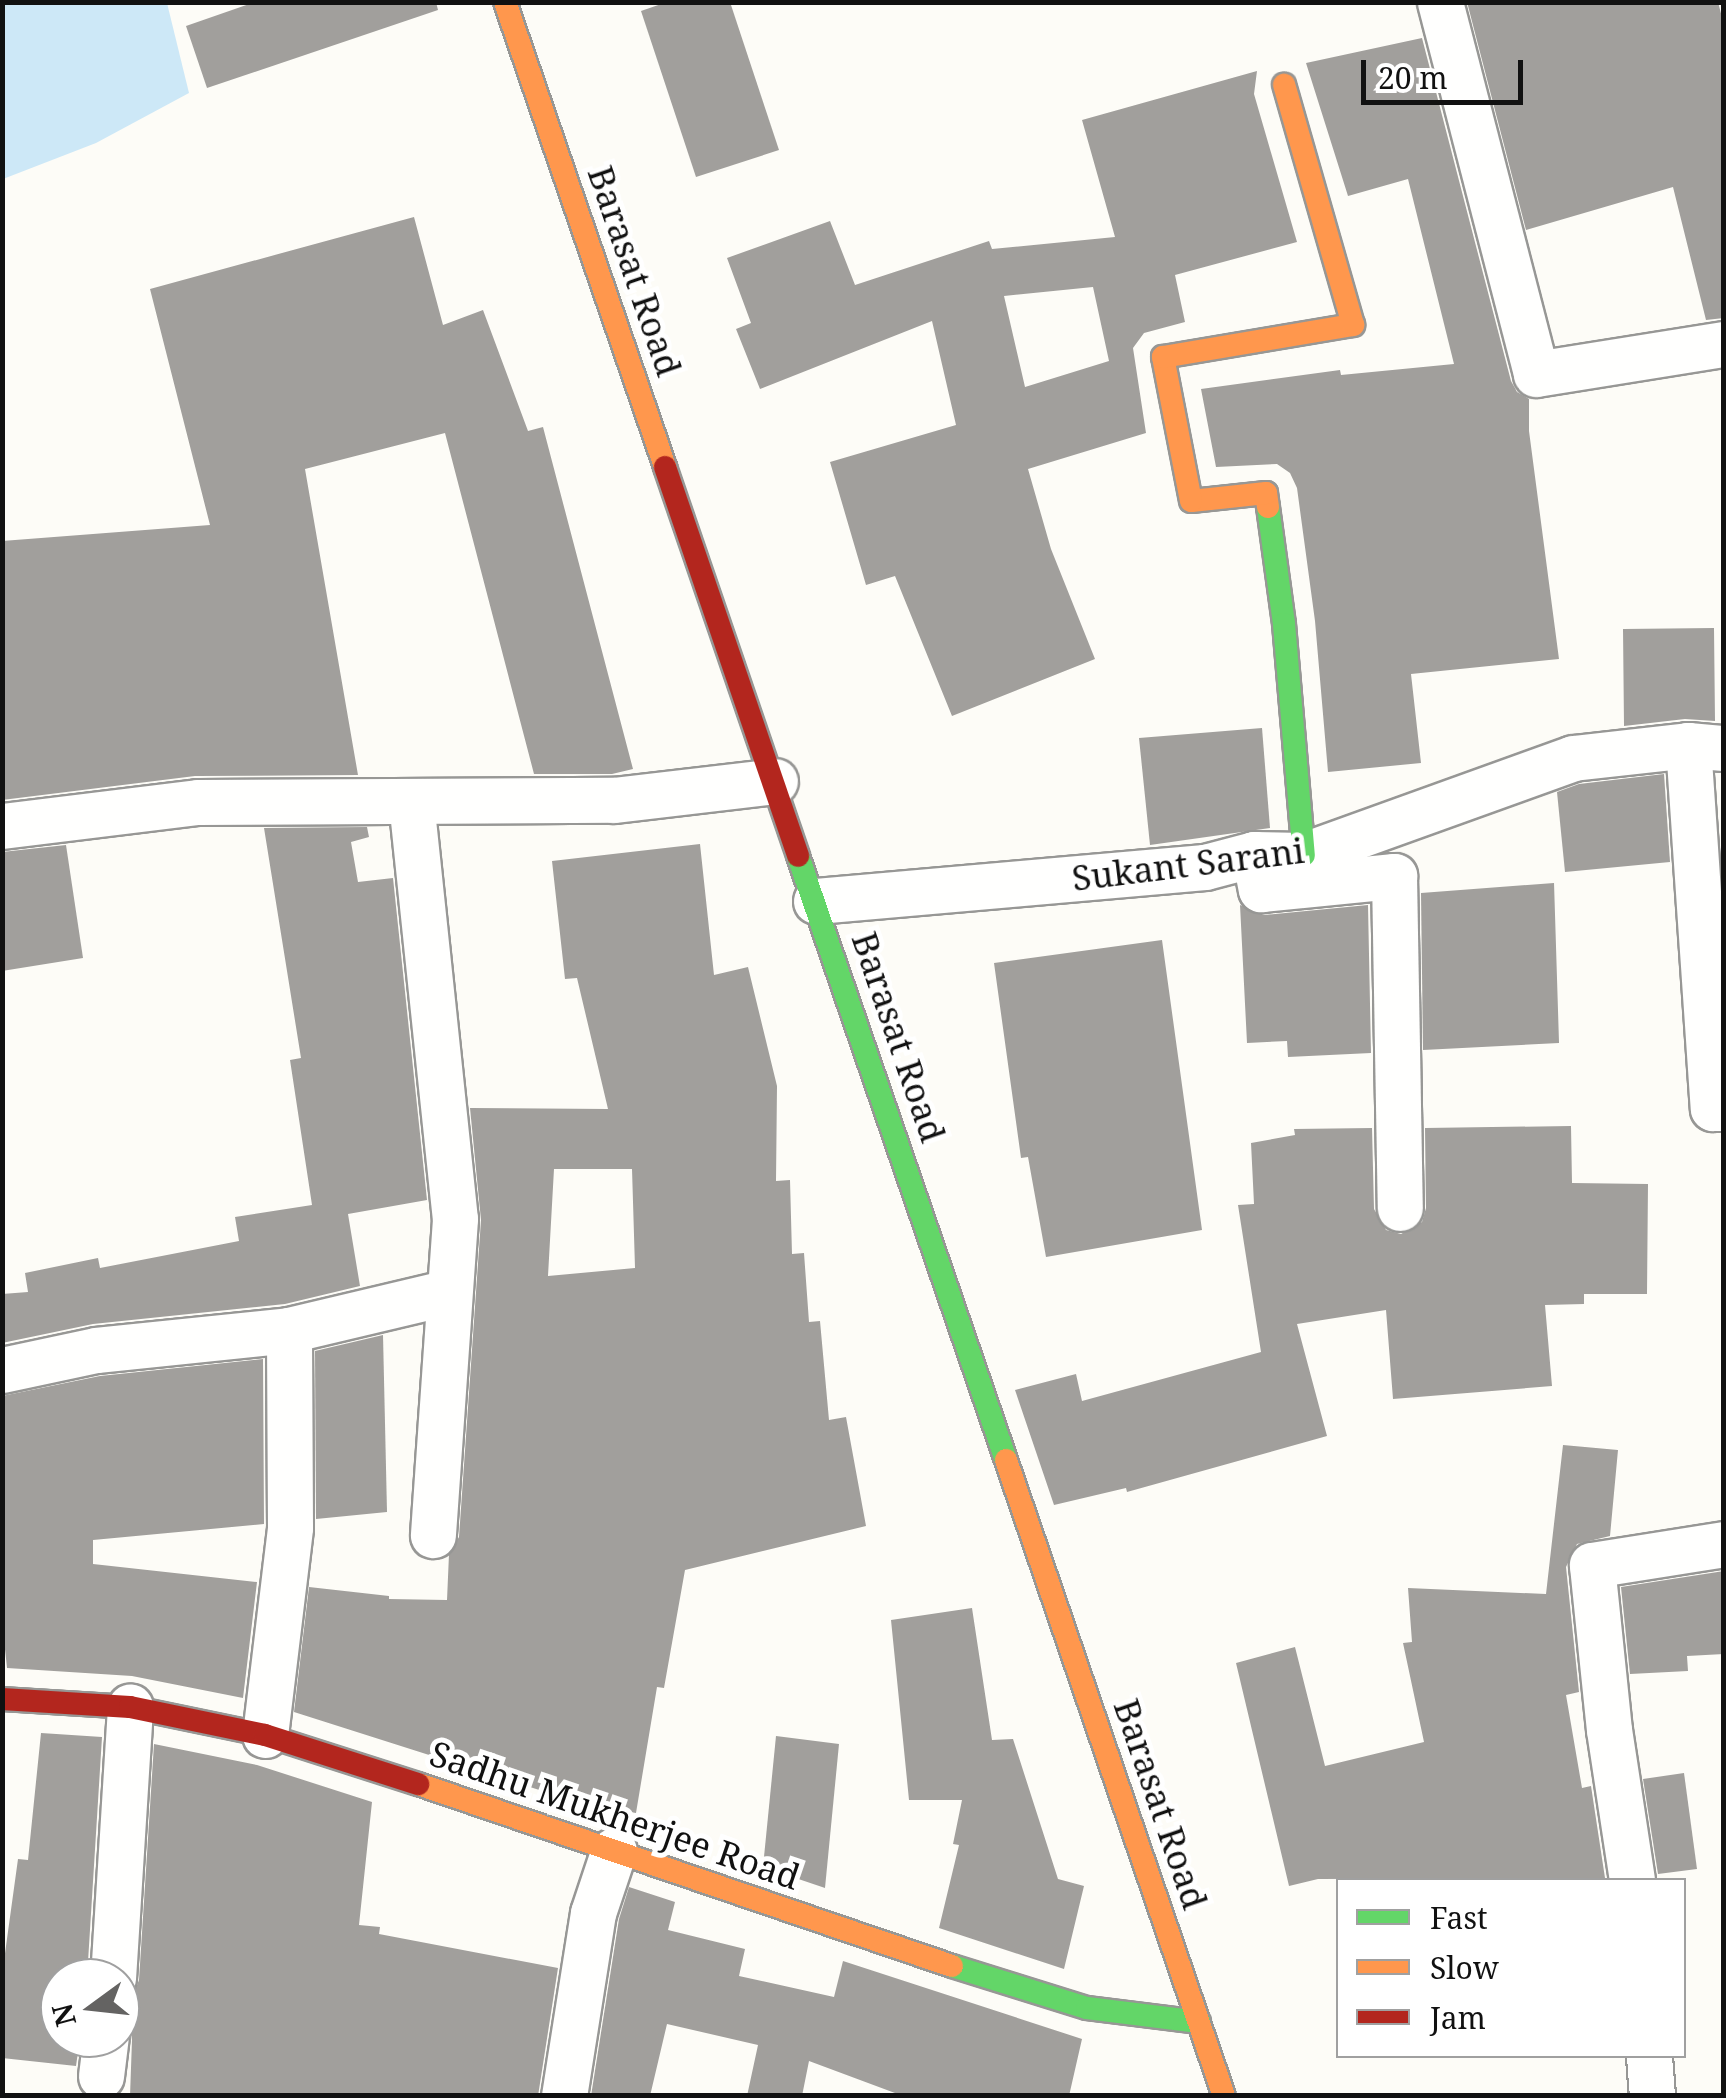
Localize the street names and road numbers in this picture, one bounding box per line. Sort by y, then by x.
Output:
street label: Barasat Road [579,160,691,382]
street label: Sukant Sarani [1070,829,1306,899]
street label: Barasat Road [843,926,955,1148]
street label: Barasat Road [1105,1693,1217,1915]
street label: Sadhu Mukherjee Road [425,1732,805,1898]

